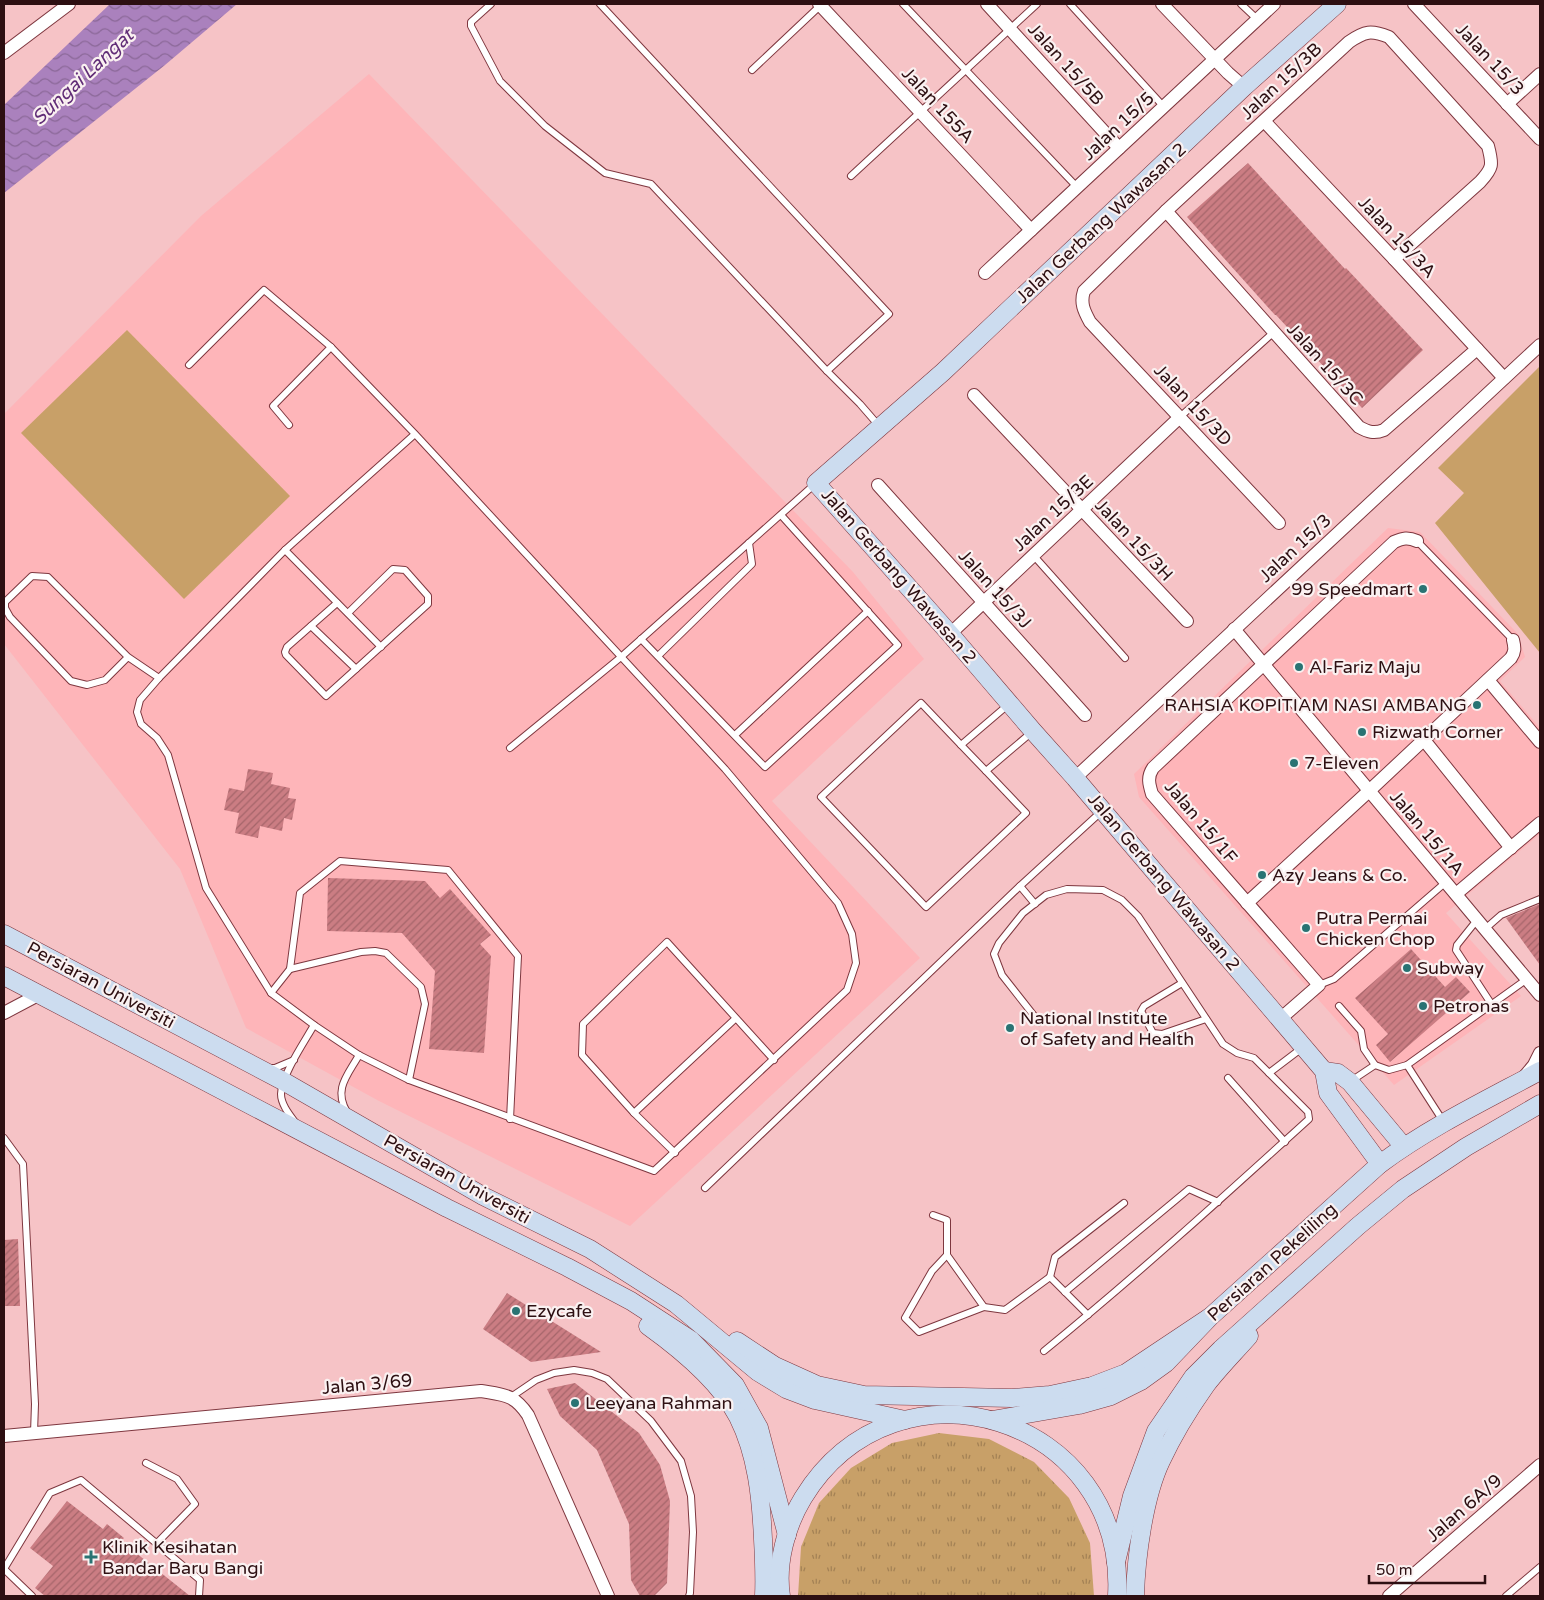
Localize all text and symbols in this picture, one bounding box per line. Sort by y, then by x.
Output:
street label: Jalan 15/5B [1023,18,1109,110]
street label: Jalan 15/3 [1451,18,1529,100]
water label: Sungai Langat [28,23,140,129]
street label: Jalan 15/3B [1236,38,1326,124]
street label: Jalan 155A [897,62,979,148]
street label: Jalan 15/5 [1077,87,1159,165]
street label: Jalan Gerbang Wawasan 2 [1011,138,1191,308]
street label: Jalan 15/3A [1353,191,1441,283]
street label: Jalan 15/3C [1282,318,1368,410]
street label: Jalan 15/3D [1149,359,1237,451]
street label: Jalan 15/3E [1008,470,1098,556]
street label: Jalan Gerbang Wawasan 2 [817,484,981,668]
street label: Jalan 15/3H [1090,494,1178,586]
street label: Jalan 15/3 [1254,509,1336,587]
street label: Jalan 15/3J [954,545,1036,633]
place label: 99 Speedmart [1291,578,1413,600]
marker: 99 Speedmart [1417,583,1429,595]
place label: Al-Fariz Maju [1309,656,1421,678]
marker: Al-Fariz Maju [1293,661,1305,673]
place label: RAHSIA KOPITIAM NASI AMBANG [1164,694,1467,716]
marker: RAHSIA KOPITIAM NASI AMBANG [1471,699,1483,711]
place label: Rizwath Corner [1372,721,1503,743]
marker: Rizwath Corner [1356,726,1368,738]
place label: 7-Eleven [1304,752,1379,774]
marker: 7-Eleven [1288,757,1300,769]
street label: Jalan 15/1F [1160,776,1242,868]
street label: Jalan 15/1A [1385,786,1469,880]
street label: Jalan Gerbang Wawasan 2 [1083,789,1245,975]
place label: Azy Jeans & Co. [1272,864,1407,886]
marker: Azy Jeans & Co. [1256,869,1268,881]
place label: Putra Permai Chicken Chop [1316,907,1435,950]
marker: Putra Permai Chicken Chop [1300,922,1312,934]
street label: Persiaran Universiti [23,937,179,1033]
place label: Subway [1417,957,1484,979]
marker: Subway [1401,962,1413,974]
place label: Petronas [1433,995,1509,1017]
marker: Petronas [1417,1000,1429,1012]
place label: National Institute of Safety and Health [1020,1007,1194,1050]
marker: National Institute of Safety and Health [1004,1022,1016,1034]
street label: Persiaran Universiti [380,1129,534,1229]
street label: Persiaran Pekeliling [1203,1198,1341,1326]
place label: Ezycafe [526,1300,592,1322]
marker: Ezycafe [510,1305,522,1317]
street label: Jalan 3/69 [321,1369,413,1399]
place label: Leeyana Rahman [585,1392,733,1414]
marker: Leeyana Rahman [569,1397,581,1409]
street label: Jalan 6A/9 [1422,1469,1506,1547]
place label: Klinik Kesihatan Bandar Baru Bangi [102,1536,263,1579]
marker: Klinik Kesihatan Bandar Baru Bangi [84,1550,98,1564]
scale bar [1369,1552,1485,1584]
text: 50 m [1376,1561,1413,1579]

